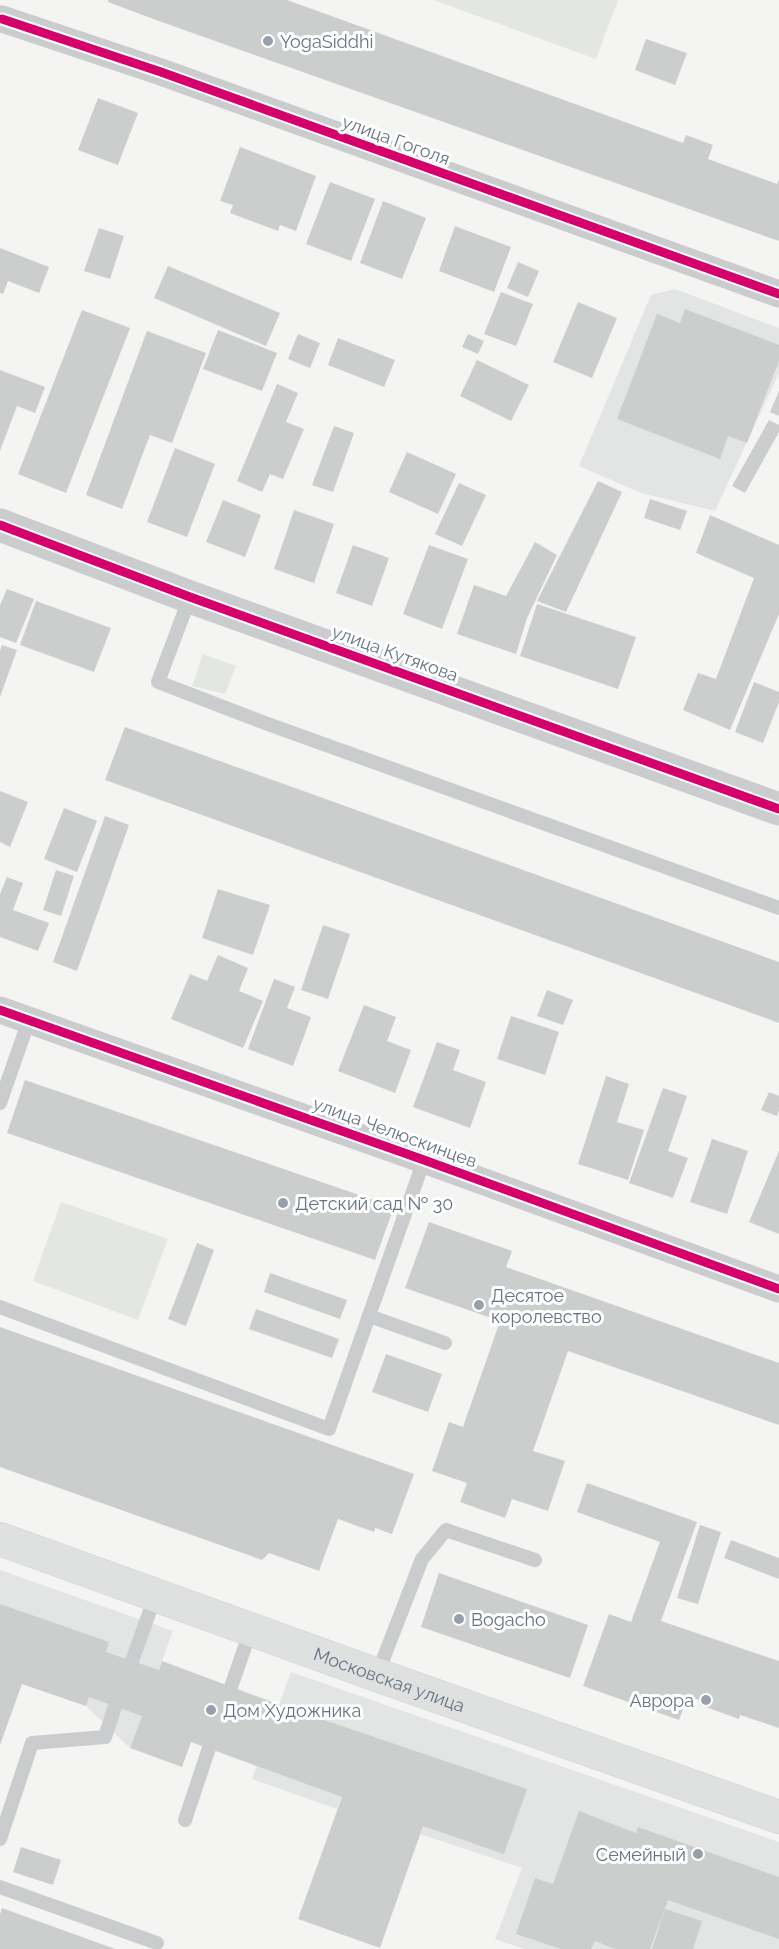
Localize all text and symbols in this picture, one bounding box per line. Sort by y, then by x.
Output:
place label: YogaSiddhi [280,31,373,52]
marker: YogaSiddhi [261,34,275,48]
street label: улица Гоголя [339,111,453,169]
street label: улица Кутякова [329,620,461,686]
street label: улица Челюскинцев [310,1093,480,1171]
place label: Детский сад № 30 [295,1193,453,1214]
marker: Детский сад № 30 [276,1196,290,1210]
place label: Десятое королевство [491,1285,602,1327]
marker: Десятое королевство [472,1298,486,1312]
place label: Bogacho [471,1609,546,1630]
marker: Bogacho [452,1612,466,1626]
street label: Московская улица [311,1643,468,1716]
place label: Аврора [629,1690,694,1711]
marker: Аврора [699,1693,713,1707]
place label: Дом Художника [223,1700,361,1721]
marker: Дом Художника [204,1703,218,1717]
place label: Семейный [596,1844,686,1865]
marker: Семейный [691,1847,705,1861]

